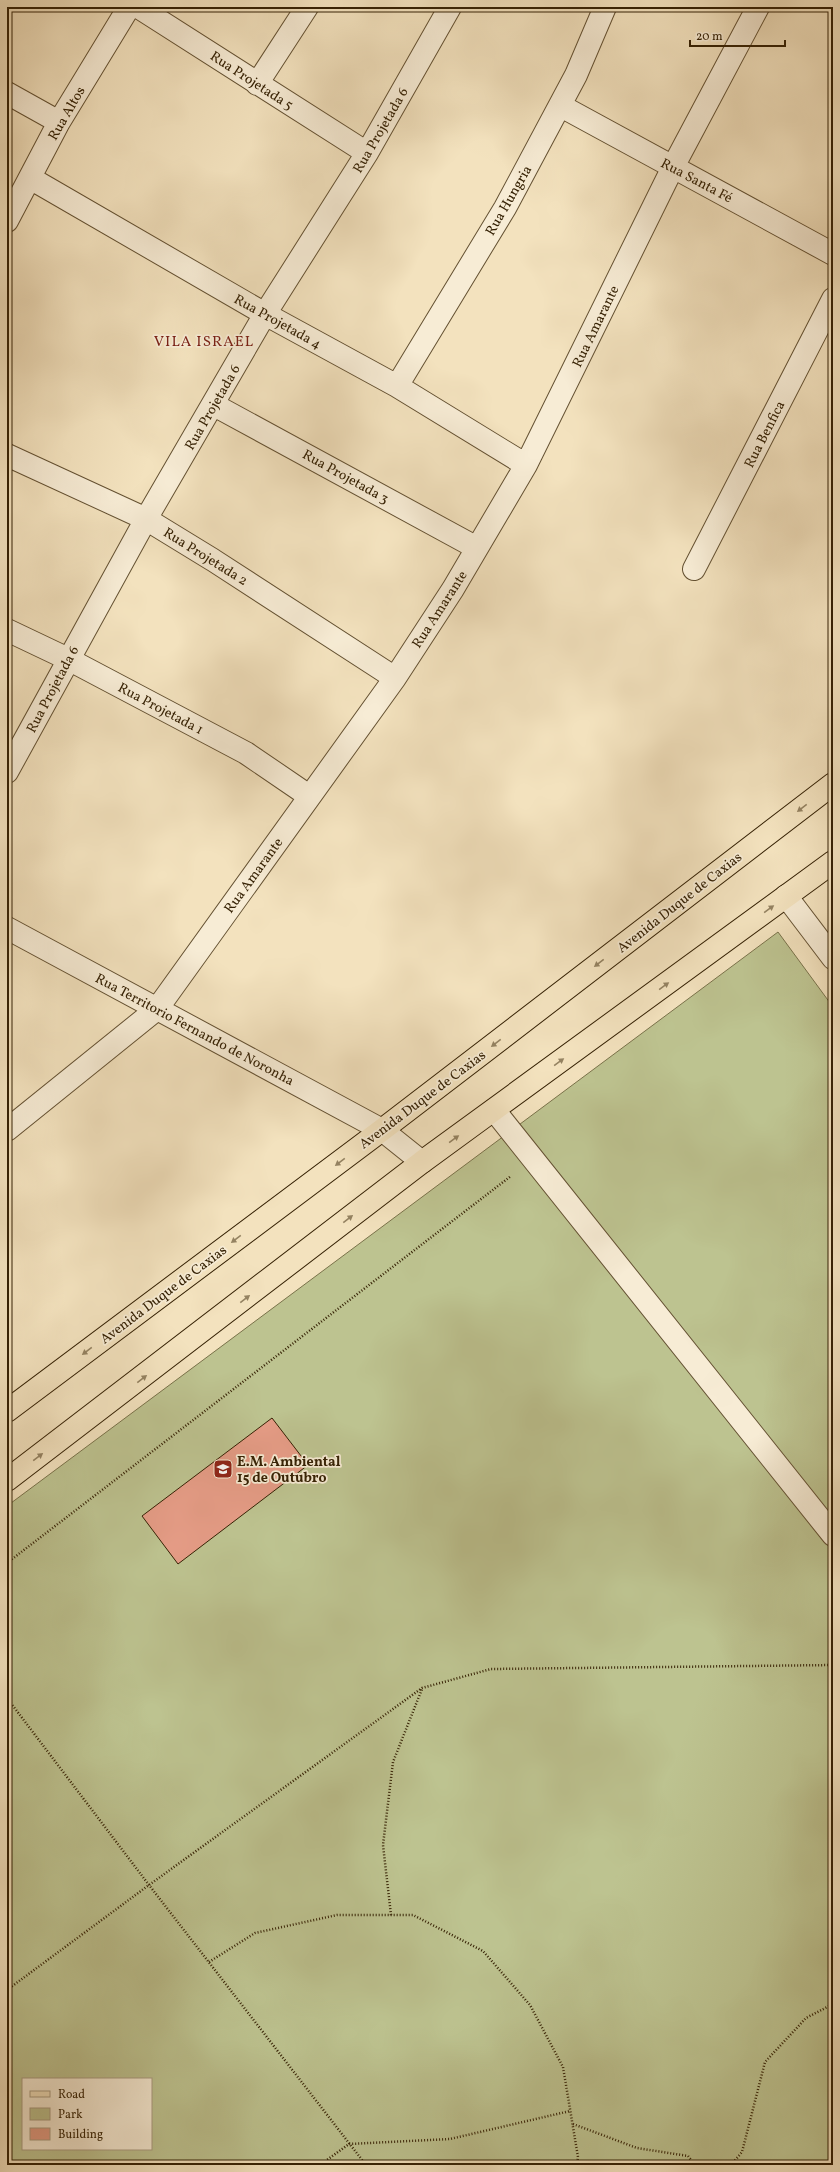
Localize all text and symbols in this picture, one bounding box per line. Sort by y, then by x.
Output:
scale bar [690,22,785,48]
text: 20 m [696,29,723,45]
street label: Rua Projetada 5 [206,47,296,115]
street label: Rua Altos [44,83,90,144]
street label: Rua Projetada 6 [349,84,414,177]
street label: Rua Santa Fé [657,154,736,208]
street label: Rua Hungria [482,162,537,239]
street label: Rua Amarante [568,282,625,371]
street label: Rua Projetada 4 [230,290,324,354]
district label: VILA ISRAEL [154,332,254,353]
street label: Rua Projetada 6 [181,361,246,454]
street label: Rua Benfica [740,398,790,472]
street label: Rua Projetada 3 [299,446,392,509]
street label: Rua Projetada 2 [159,524,251,591]
street label: Rua Amarante [408,567,473,652]
street label: Rua Projetada 6 [22,643,84,737]
street label: Rua Projetada 1 [114,679,206,740]
one-way arrow [797,803,808,812]
street label: Rua Amarante [220,834,288,917]
street label: Avenida Duque de Caxias [613,848,746,958]
one-way arrow [764,905,774,913]
one-way arrow [594,959,604,967]
street label: Rua Territorio Fernando de Noronha [91,970,297,1091]
one-way arrow [659,982,669,990]
one-way arrow [490,1038,501,1047]
street label: Avenida Duque de Caxias [356,1046,490,1154]
one-way arrow [554,1058,564,1066]
one-way arrow [449,1135,459,1143]
one-way arrow [334,1157,345,1166]
one-way arrow [342,1215,353,1224]
one-way arrow [230,1235,241,1244]
street label: Avenida Duque de Caxias [97,1241,231,1349]
one-way arrow [239,1295,250,1303]
one-way arrow [81,1347,92,1355]
one-way arrow [137,1375,147,1383]
one-way arrow [33,1453,44,1461]
place label: E.M. Ambiental 15 de Outubro [237,1453,341,1488]
school or university icon: E.M. Ambiental 15 de Outubro [212,1458,234,1480]
legend [22,2078,152,2150]
text: Road [58,2087,85,2103]
text: Park [58,2107,83,2123]
text: Building [58,2127,103,2143]

